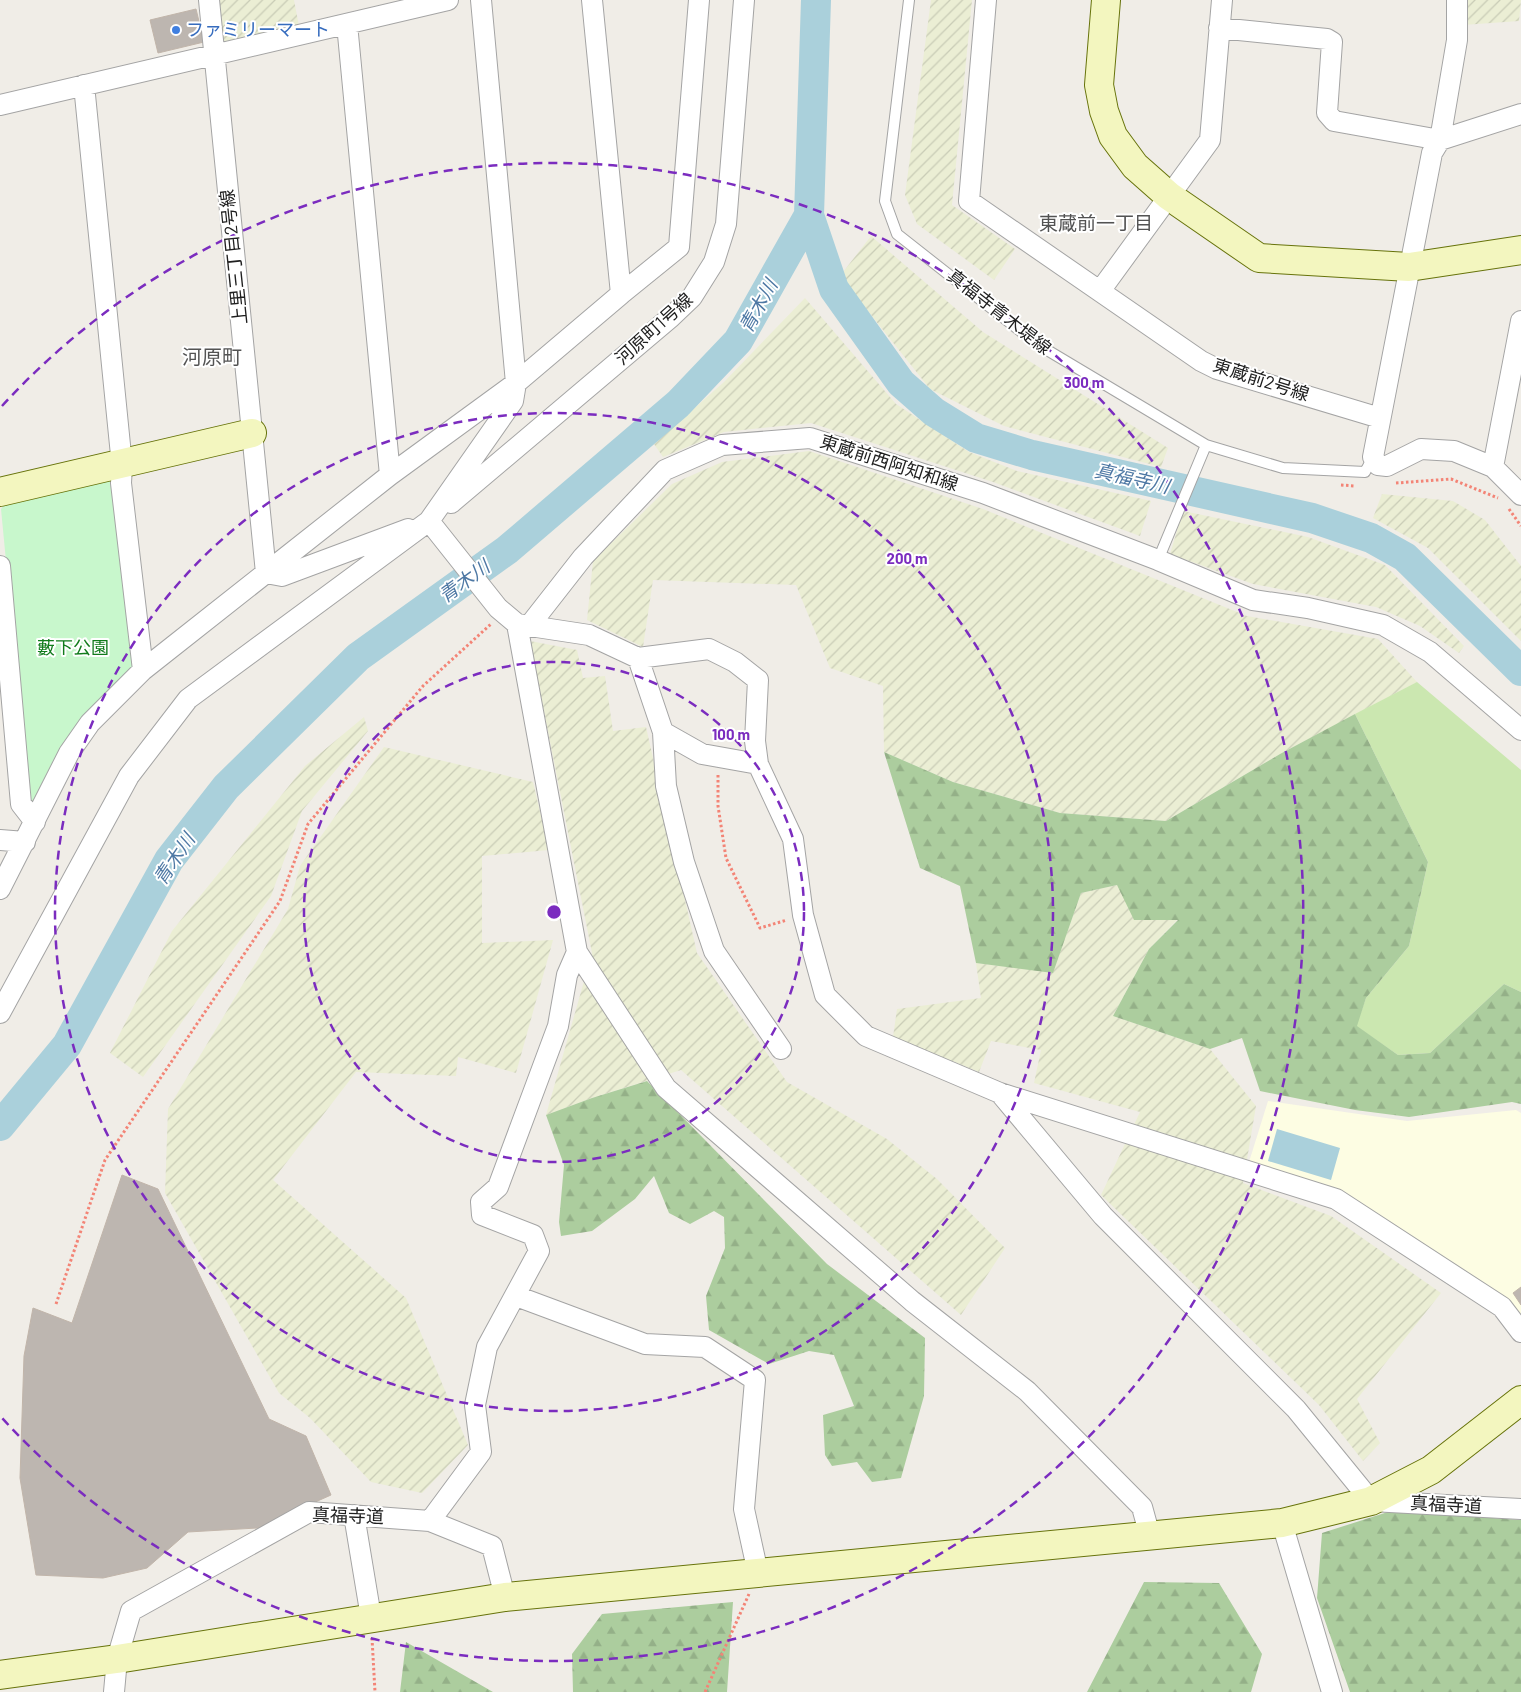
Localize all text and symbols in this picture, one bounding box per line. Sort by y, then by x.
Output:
place label: ファミリーマート [186,18,330,40]
marker: ファミリーマート [170,24,182,36]
street label: 上里三丁目2号線 [215,188,251,326]
district label: 東蔵前一丁目 [1039,211,1153,234]
street label: 真福寺青木堤線 [943,264,1056,359]
water label: 青木川 [734,274,782,336]
street label: 河原町1号線 [610,288,696,369]
district label: 河原町 [182,344,242,368]
street label: 東蔵前2号線 [1211,353,1312,405]
text: 300 m [1064,373,1104,391]
street label: 東蔵前西阿知和線 [817,429,961,495]
water label: 真福寺川 [1092,458,1174,498]
text: 200 m [886,549,928,567]
water label: 青木川 [434,553,495,607]
park label: 藪下公園 [37,636,109,658]
text: 100 m [712,725,750,743]
water label: 青木川 [148,827,200,889]
centre of rings [545,903,563,921]
street label: 真福寺道 [1410,1491,1483,1517]
street label: 真福寺道 [312,1503,384,1527]

